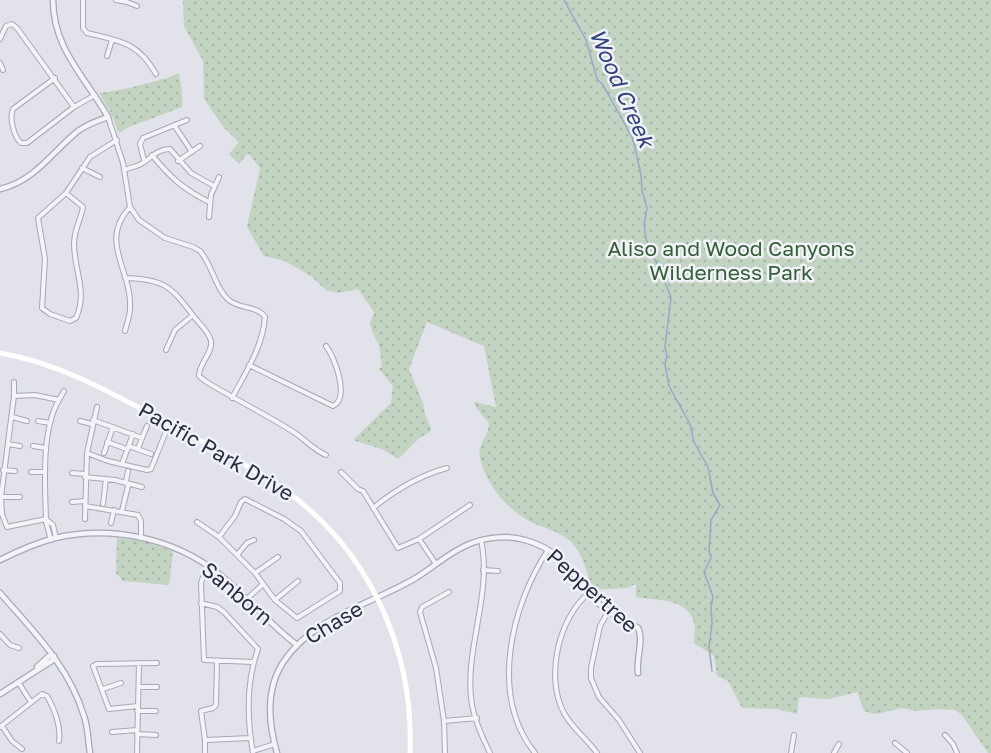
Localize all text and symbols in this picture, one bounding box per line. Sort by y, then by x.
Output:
water label: Wood Creek [584,24,662,154]
park label: Aliso and Wood Canyons Wilderness Park [607,235,855,285]
street label: Pacific Park Drive [134,396,299,506]
street label: Peppertree [542,543,643,638]
street label: Sanborn [197,556,278,630]
street label: Chase [300,595,367,649]

